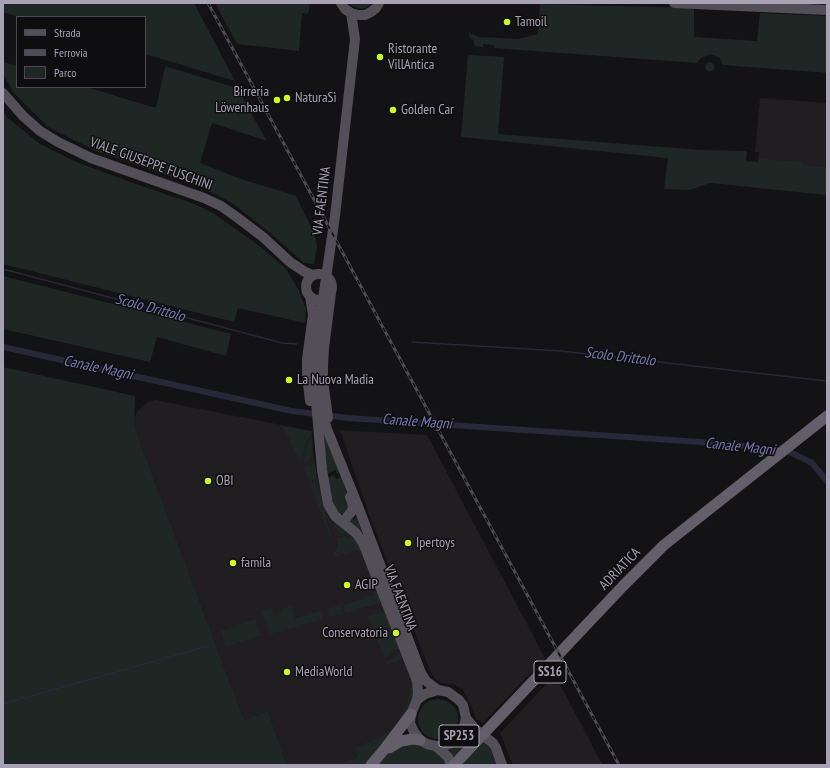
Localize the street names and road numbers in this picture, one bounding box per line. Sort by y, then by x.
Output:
street label: VIALE GIUSEPPE FUSCHINI [87,134,215,194]
street label: VIA FAENTINA [309,166,335,236]
street label: ADRIATICA [596,544,644,594]
street label: VIA FAENTINA [380,563,420,633]
road number: SS16 [534,661,566,683]
road number: SP253 [439,725,479,747]

